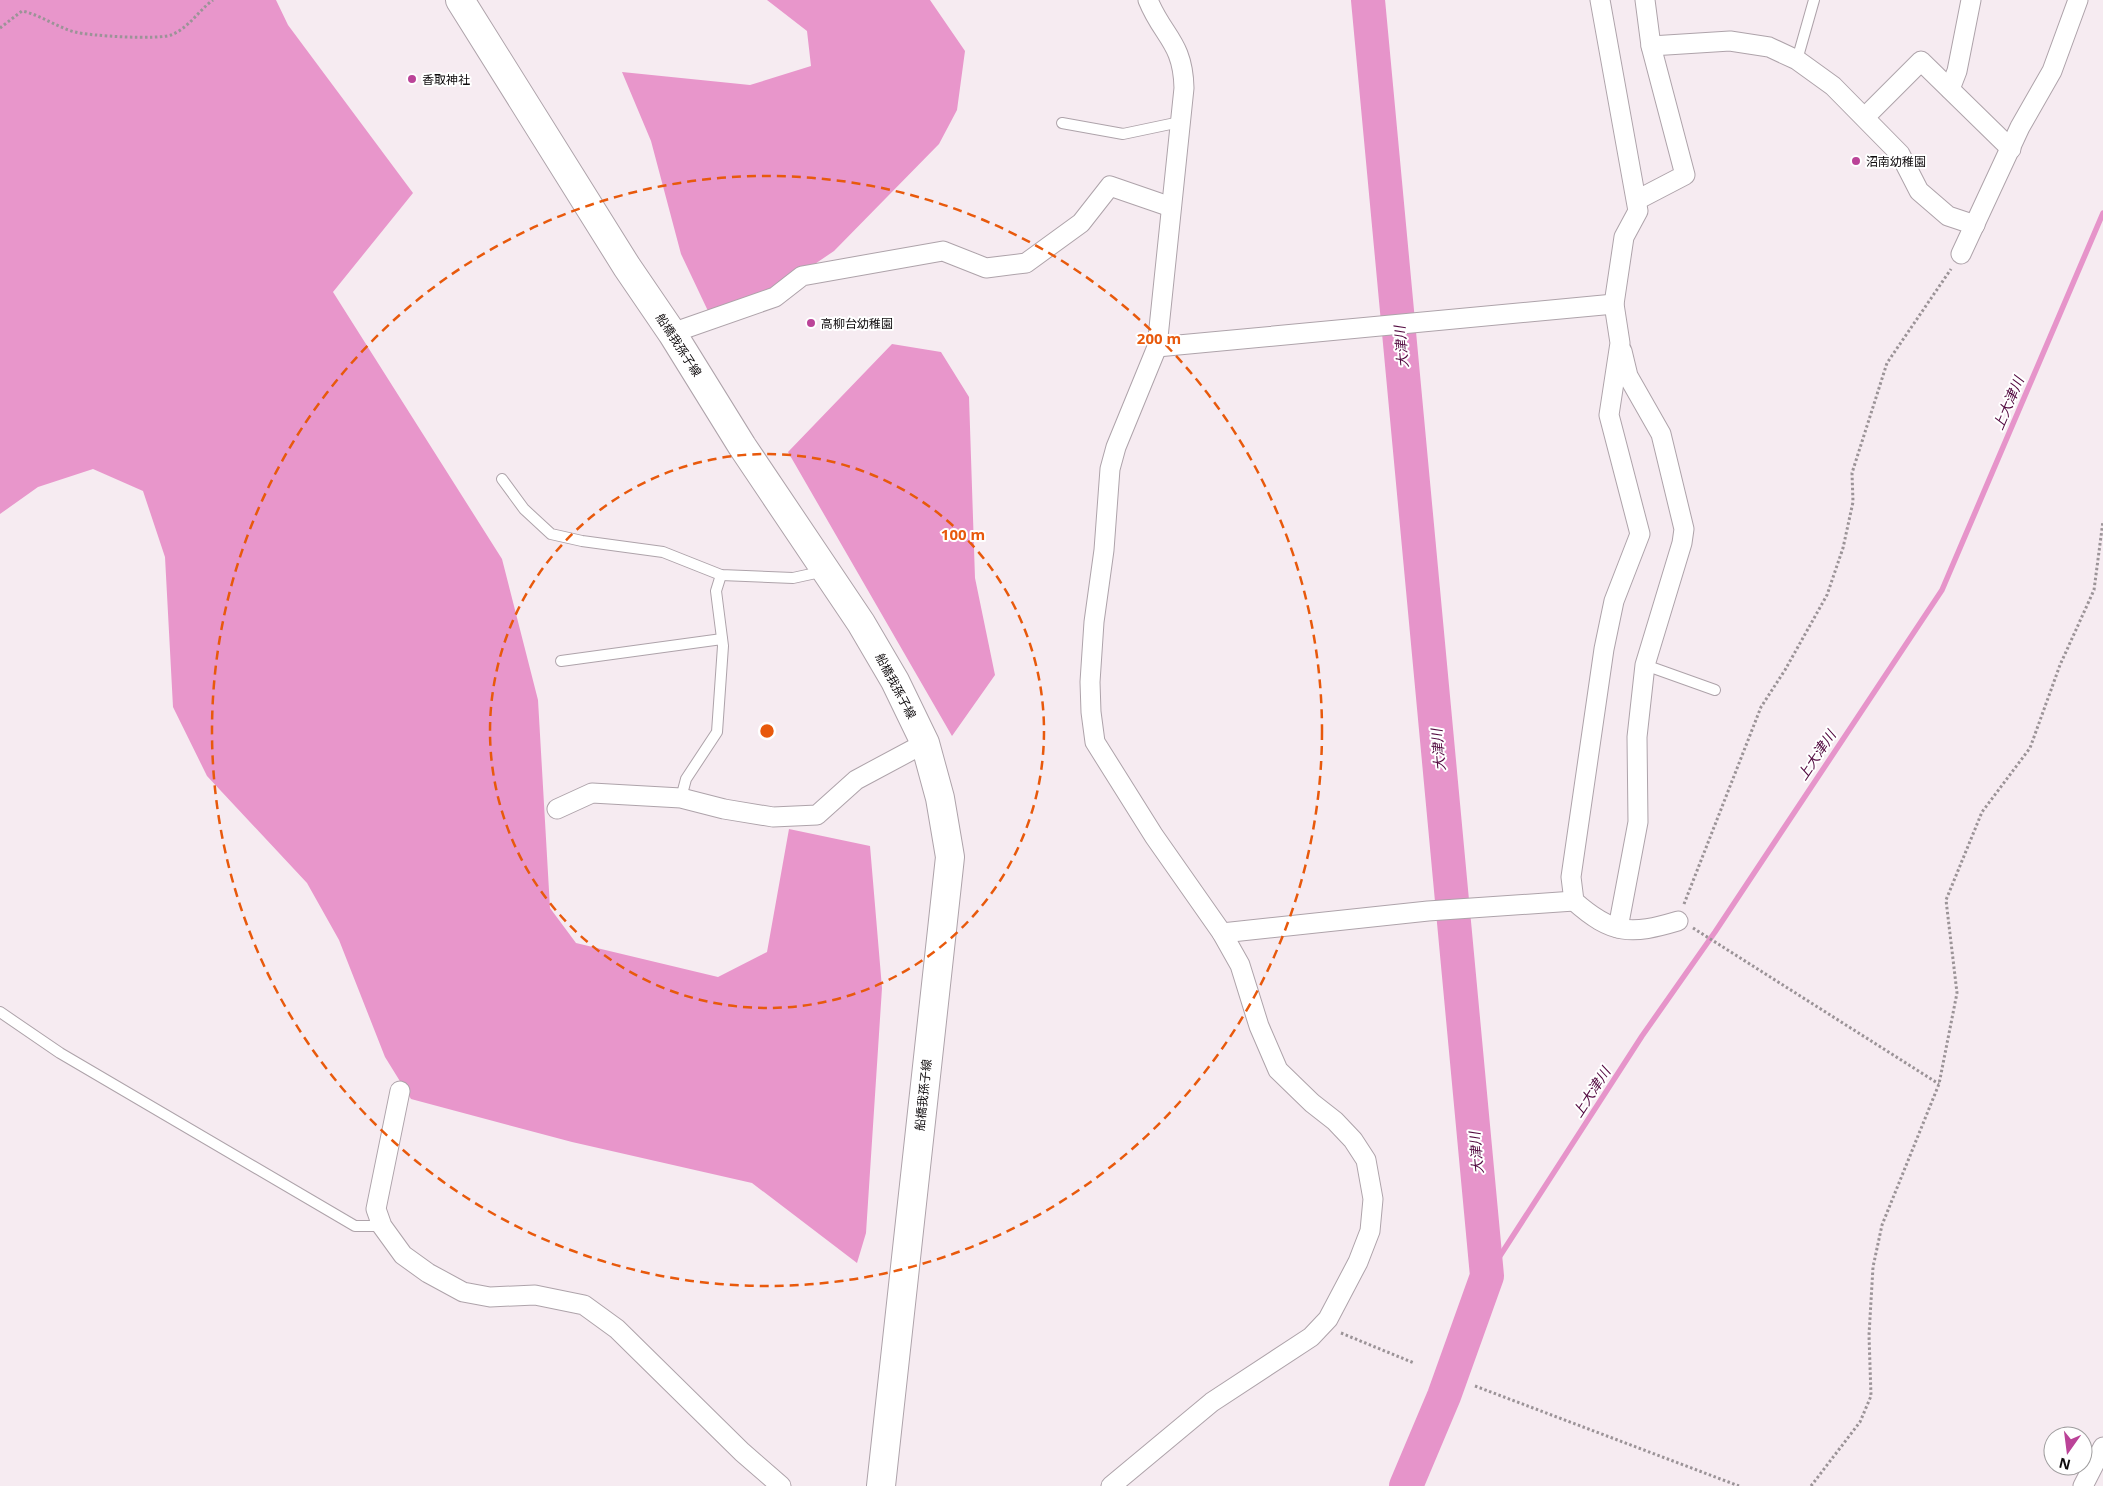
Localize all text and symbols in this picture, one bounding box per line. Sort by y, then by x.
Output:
place label: 香取神社 [422,71,470,88]
marker: 香取神社 [406,73,418,85]
place label: 沼南幼稚園 [1866,153,1926,170]
marker: 沼南幼稚園 [1850,155,1862,167]
street label: 船橋我孫子線 [652,310,706,380]
place label: 高柳台幼稚園 [821,315,893,332]
marker: 高柳台幼稚園 [805,317,817,329]
water label: 大津川 [1390,323,1412,369]
text: 200 m [1137,328,1181,348]
water label: 上大津川 [1988,372,2028,432]
text: 100 m [941,524,985,544]
street label: 船橋我孫子線 [872,650,920,722]
centre of rings [758,722,776,740]
water label: 上大津川 [1792,725,1841,784]
water label: 大津川 [1427,726,1449,772]
street label: 船橋我孫子線 [911,1058,935,1132]
water label: 上大津川 [1568,1062,1615,1121]
water label: 大津川 [1465,1129,1487,1175]
north arrow [2043,1426,2093,1476]
text: N [2057,1454,2073,1475]

